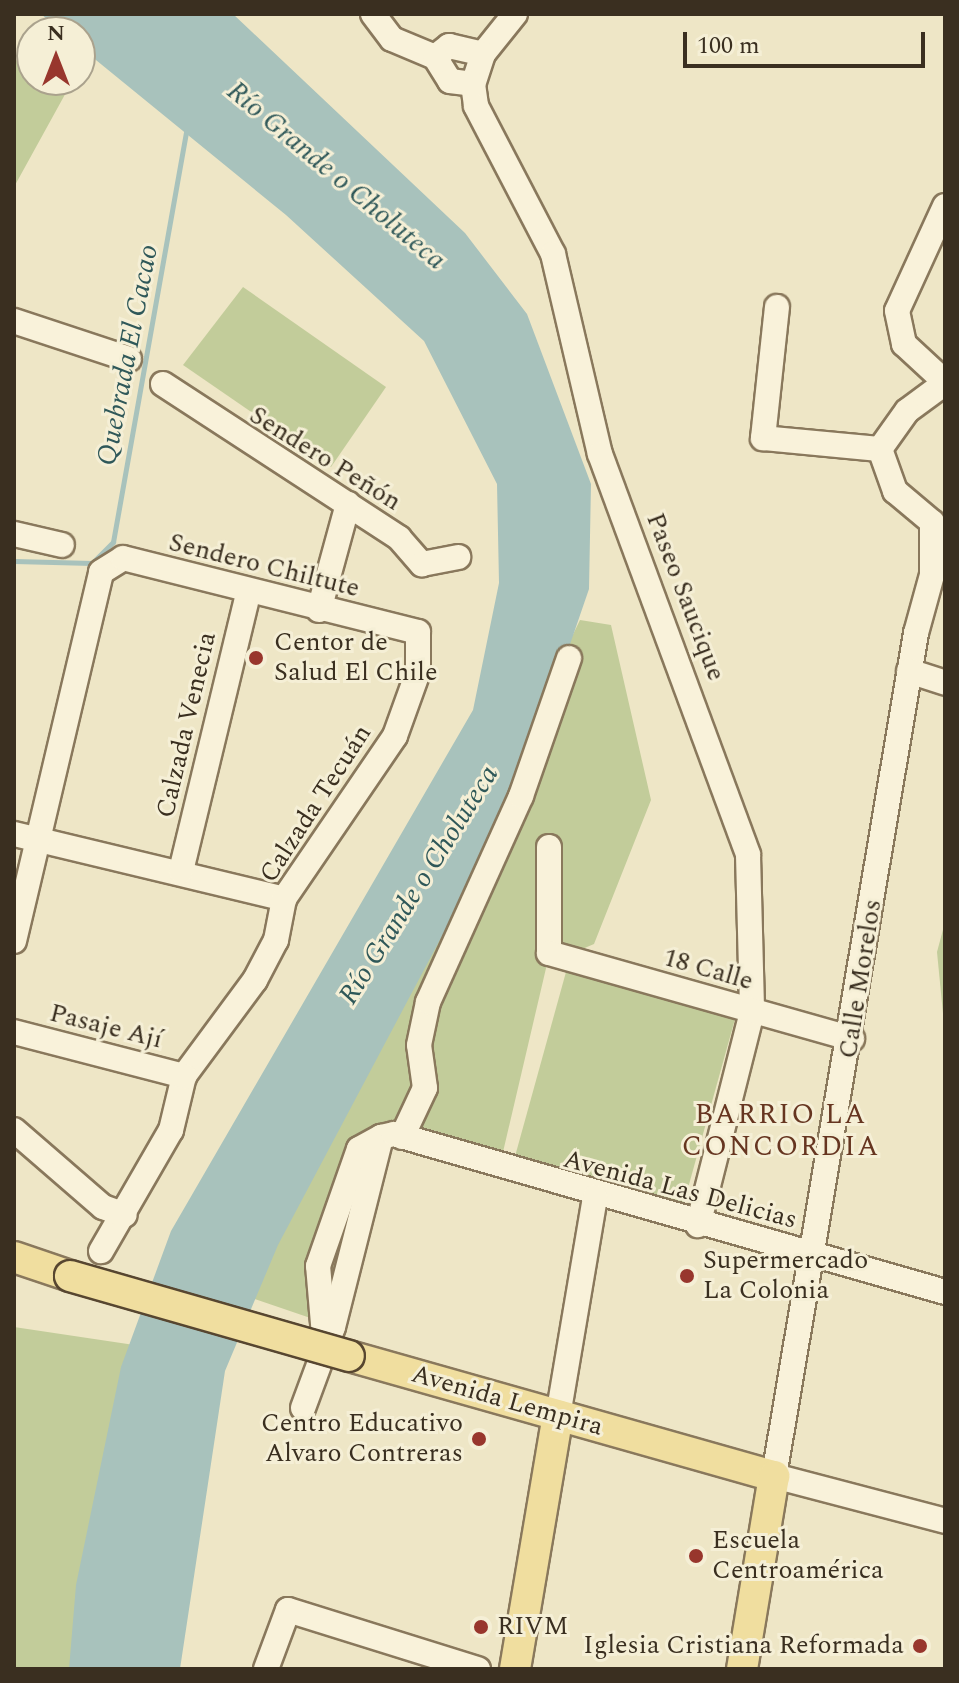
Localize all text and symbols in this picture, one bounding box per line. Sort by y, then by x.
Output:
north arrow [16,16,96,96]
scale bar [687,16,929,66]
text: N [47,17,65,50]
text: 100 m [697,28,760,64]
water label: Río Grande o Choluteca [220,75,452,277]
water label: Quebrada El Cacao [90,242,166,468]
street label: Sendero Peñón [243,400,407,518]
street label: Paseo Saucique [639,509,731,685]
street label: Sendero Chiltute [165,527,363,605]
place label: Centor de Salud El Chile [274,627,438,688]
street label: Calzada Venecia [150,629,224,821]
marker: Centor de Salud El Chile [245,647,267,669]
street label: Calzada Tecuán [253,719,379,889]
water label: Río Grande o Choluteca [332,759,506,1011]
street label: Calle Morelos [833,897,889,1061]
street label: 18 Calle [660,942,756,998]
street label: Pasaje Ají [46,998,166,1056]
district label: BARRIO LA CONCORDIA [682,1098,880,1164]
street label: Avenida Las Delicias [560,1144,800,1236]
place label: Supermercado La Colonia [703,1245,868,1306]
marker: Supermercado La Colonia [678,1267,696,1285]
street label: Avenida Lempira [408,1359,606,1443]
place label: Centro Educativo Alvaro Contreras [261,1408,463,1470]
marker: Centro Educativo Alvaro Contreras [470,1430,488,1448]
place label: Escuela Centroamérica [712,1525,884,1586]
marker: Escuela Centroamérica [687,1547,705,1565]
place label: RIVM [497,1611,568,1643]
marker: RIVM [472,1618,490,1636]
place label: Iglesia Cristiana Reformada [583,1630,904,1662]
marker: Iglesia Cristiana Reformada [911,1637,929,1655]

